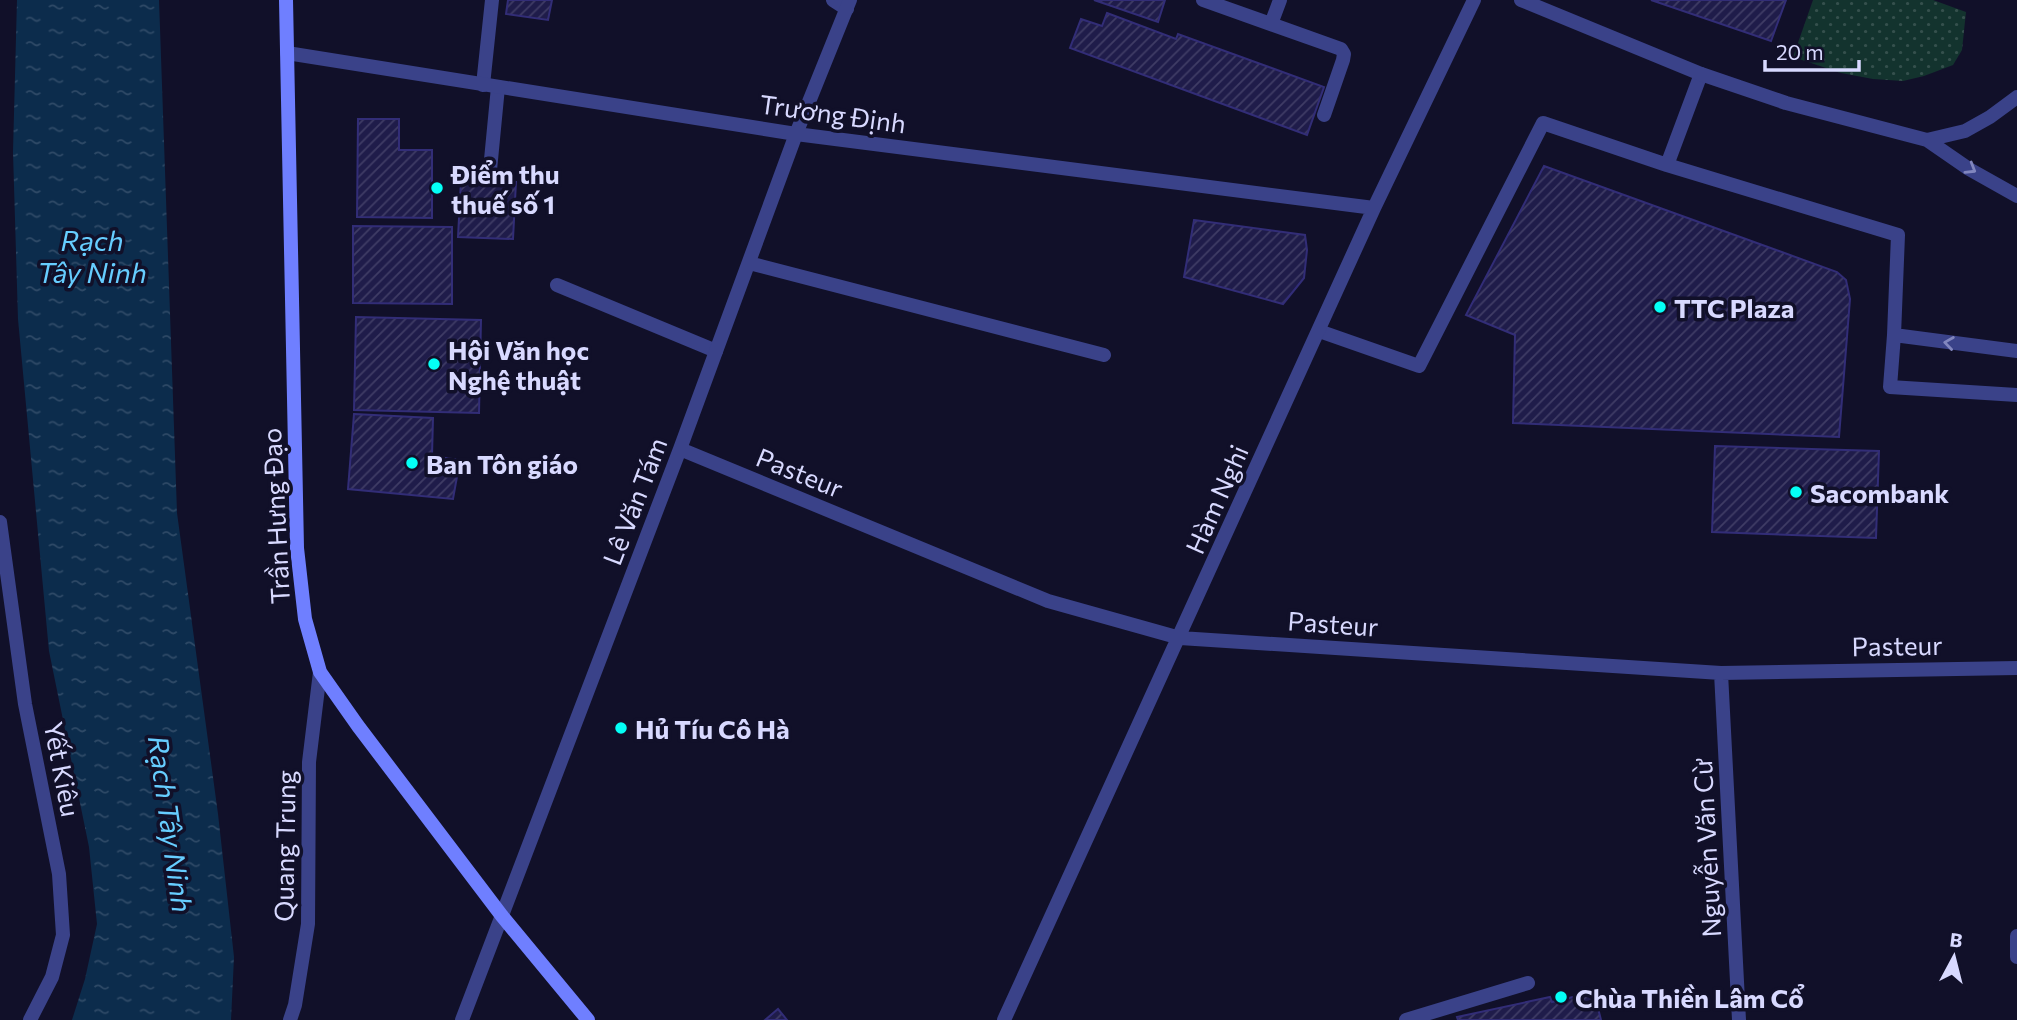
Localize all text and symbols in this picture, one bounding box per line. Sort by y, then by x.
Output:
scale bar [1765,28,1860,72]
text: 20 m [1776,39,1824,64]
street label: Trương Định [758,87,908,139]
place label: Điểm thu thuế số 1 [450,158,560,219]
one-way arrow [1963,161,1976,174]
marker: Điểm thu thuế số 1 [429,180,445,196]
water label: Rạch Tây Ninh [37,223,147,289]
place label: TTC Plaza [1674,292,1795,323]
marker: TTC Plaza [1652,299,1668,315]
place label: Hội Văn học Nghệ thuật [448,334,589,396]
one-way arrow [1943,335,1955,350]
marker: Hội Văn học Nghệ thuật [426,356,442,372]
street label: Trần Hưng Đạo [255,427,295,605]
street label: Lê Văn Tám [596,433,672,569]
street label: Hàm Nghi [1178,440,1254,558]
street label: Pasteur [752,441,848,503]
place label: Ban Tôn giáo [426,448,578,479]
marker: Ban Tôn giáo [404,455,420,471]
place label: Sacombank [1810,477,1949,508]
marker: Sacombank [1788,484,1804,500]
street label: Pasteur [1287,604,1379,642]
street label: Pasteur [1851,629,1943,661]
place label: Hủ Tíu Cô Hà [635,713,789,744]
street label: Yết Kiêu [39,719,87,819]
marker: Hủ Tíu Cô Hà [613,720,629,736]
water label: Rạch Tây Ninh [142,733,200,915]
street label: Nguyễn Văn Cừ [1686,757,1726,938]
street label: Quang Trung [267,770,301,922]
north arrow [1919,922,1989,992]
text: B [1948,927,1964,952]
place label: Chùa Thiền Lâm Cổ [1575,982,1805,1013]
marker: Chùa Thiền Lâm Cổ [1553,989,1569,1005]

